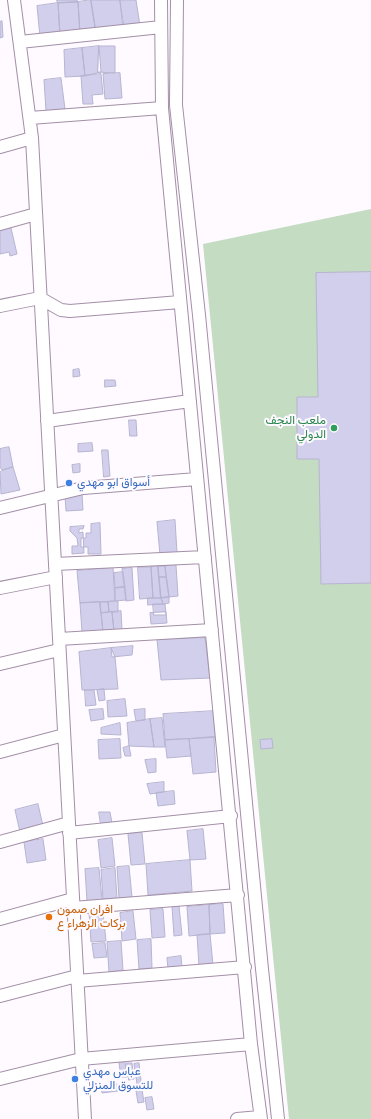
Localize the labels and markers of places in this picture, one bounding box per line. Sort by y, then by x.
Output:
place label: ملعب النجف الدولي [265,414,326,442]
marker: ملعب النجف الدولي [329,423,339,433]
place label: أسواق ابو مهدي [77,476,150,490]
marker: أسواق ابو مهدي [64,478,74,488]
place label: افران صمون بركات الزهراء ع [57,903,126,931]
marker: افران صمون بركات الزهراء ع [44,912,54,922]
place label: عباس مهدي للتسوق المنزلي [83,1065,153,1093]
marker: عباس مهدي للتسوق المنزلي [70,1074,80,1084]

